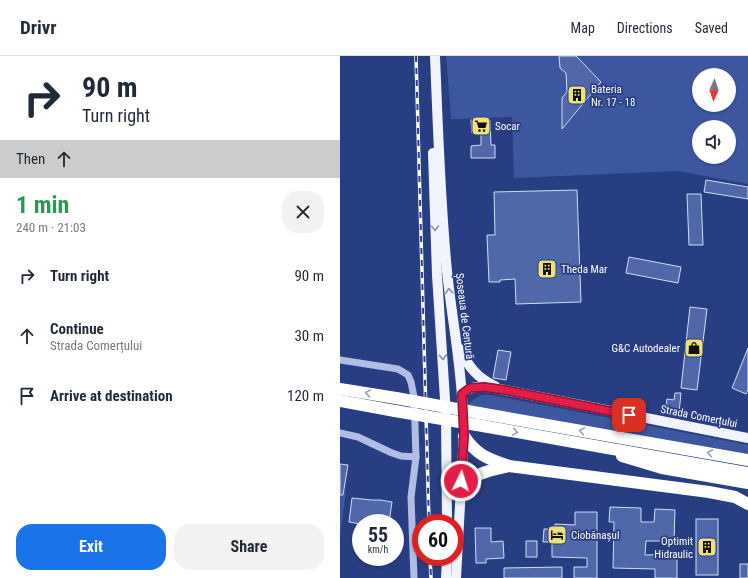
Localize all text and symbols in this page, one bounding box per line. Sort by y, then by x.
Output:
text: Drivr [20,16,57,39]
text: Map [571,20,595,36]
text: Directions [617,20,673,36]
text: Saved [695,20,728,36]
north arrow [692,68,736,112]
map controls [692,68,736,164]
text: 90 m [82,71,138,104]
icon: right [16,72,68,124]
place label: Bateria Nr. 17 - 18 [591,83,635,109]
building icon: Bateria Nr. 17 - 18 [566,84,588,106]
text: Turn right [82,105,150,126]
supermarket icon: Socar [470,115,492,137]
place label: Socar [495,120,521,133]
button: sound [692,120,736,164]
icon: ahead [53,148,75,170]
text: Then [16,150,45,168]
text: 1 min [16,191,69,219]
button: close [282,191,324,233]
text: 240 m · 21:03 [16,220,86,235]
one-way arrow [431,225,439,231]
building icon: Theda Mar [536,258,558,280]
place label: Theda Mar [561,263,608,276]
icon: right [16,265,38,287]
text: Turn right [50,267,109,285]
text: 90 m [294,267,324,285]
street label: Șoseaua de Centură [453,272,476,360]
one-way arrow [445,288,454,294]
text: Continue [50,320,104,338]
icon: ahead [16,325,38,347]
text: 30 m [294,327,324,345]
shop icon: G&C Autodealer [683,337,705,359]
text: Strada Comerțului [50,338,142,353]
place label: G&C Autodealer [612,342,681,355]
one-way arrow [439,354,448,360]
icon: arrive [16,385,38,407]
text: Arrive at destination [50,387,173,405]
text: 120 m [287,387,324,405]
one-way arrow [365,389,371,398]
pin [612,398,646,432]
street label: Strada Comerțului [659,403,738,430]
icon: arrive [618,404,640,426]
one-way arrow [512,427,518,436]
one-way arrow [578,427,585,435]
one-way arrow [706,449,713,458]
position arrow [440,460,482,502]
speed limit sign: 60 [412,514,464,566]
text: 55 [368,523,388,547]
button: Exit [16,524,166,570]
button: Share [174,524,324,570]
hotel icon: Ciobănașul [546,524,568,546]
place label: Ciobănașul [571,529,619,542]
place label: Optimit Hidraulic [654,535,693,561]
building icon: Optimit Hidraulic [696,536,718,558]
text: km/h [368,544,388,555]

